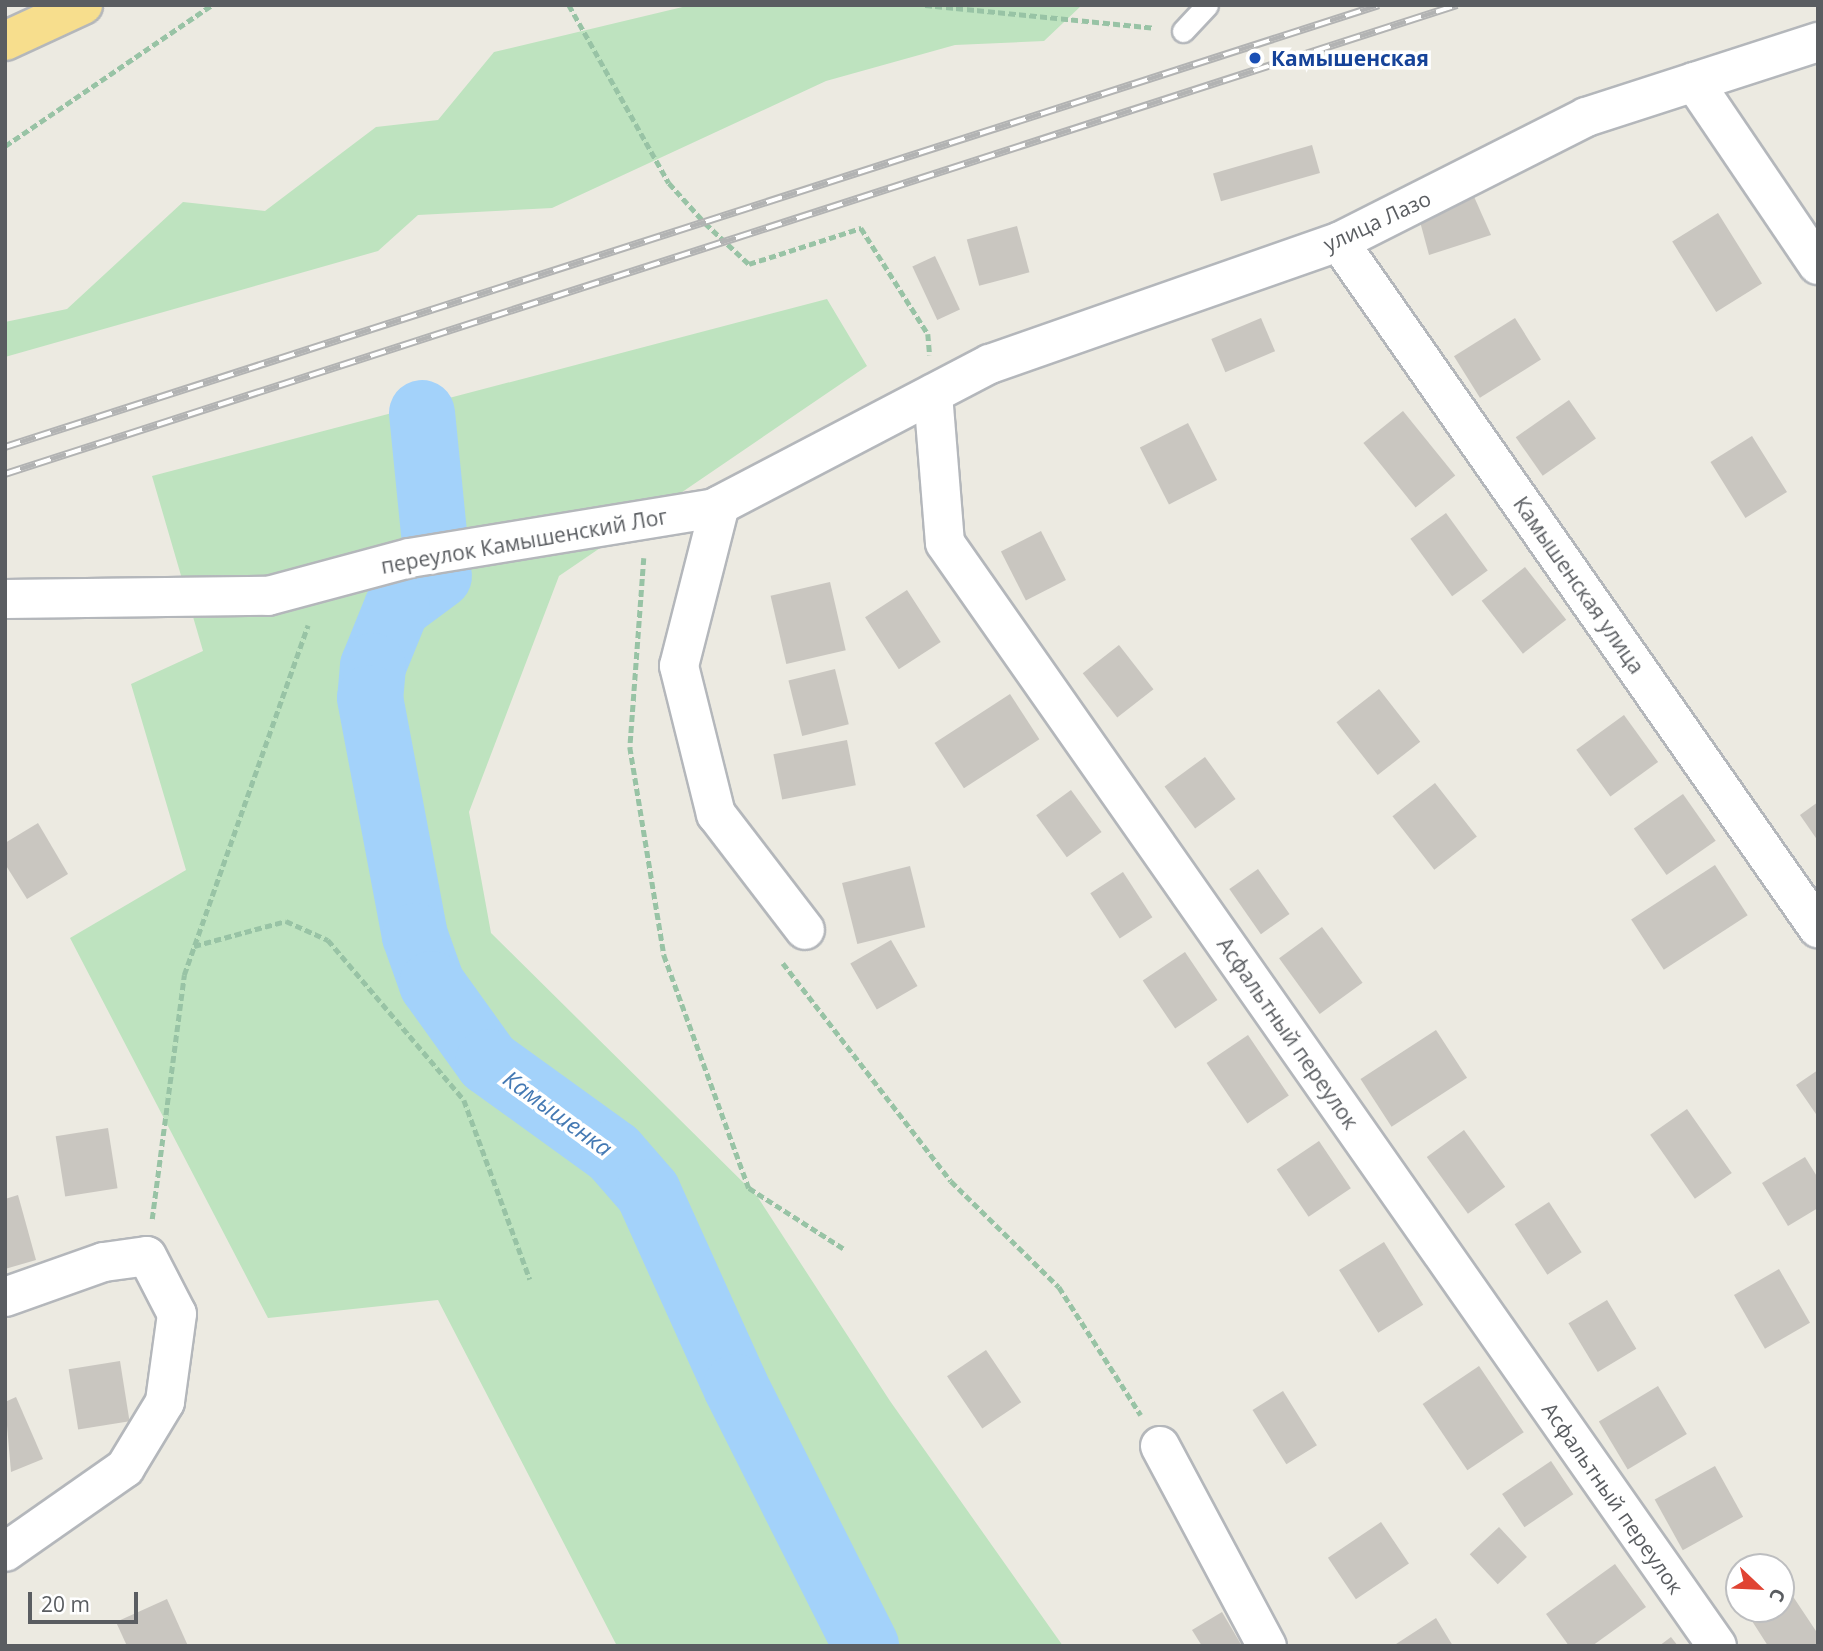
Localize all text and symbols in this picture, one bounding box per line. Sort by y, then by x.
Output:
place label: Камышенская [1271,45,1429,71]
marker: Камышенская [1245,48,1265,68]
street label: улица Лазо [1319,185,1435,257]
street label: Камышенская улица [1508,492,1650,678]
street label: переулок Камышенский Лог [379,503,669,579]
street label: Асфальтный переулок [1212,932,1364,1134]
water label: Камышенка [498,1064,618,1162]
street label: Асфальтный переулок [1537,1397,1689,1599]
north arrow [1725,1553,1795,1623]
scale bar [32,1578,142,1622]
text: С [1763,1585,1792,1606]
text: 20 m [41,1590,90,1618]

